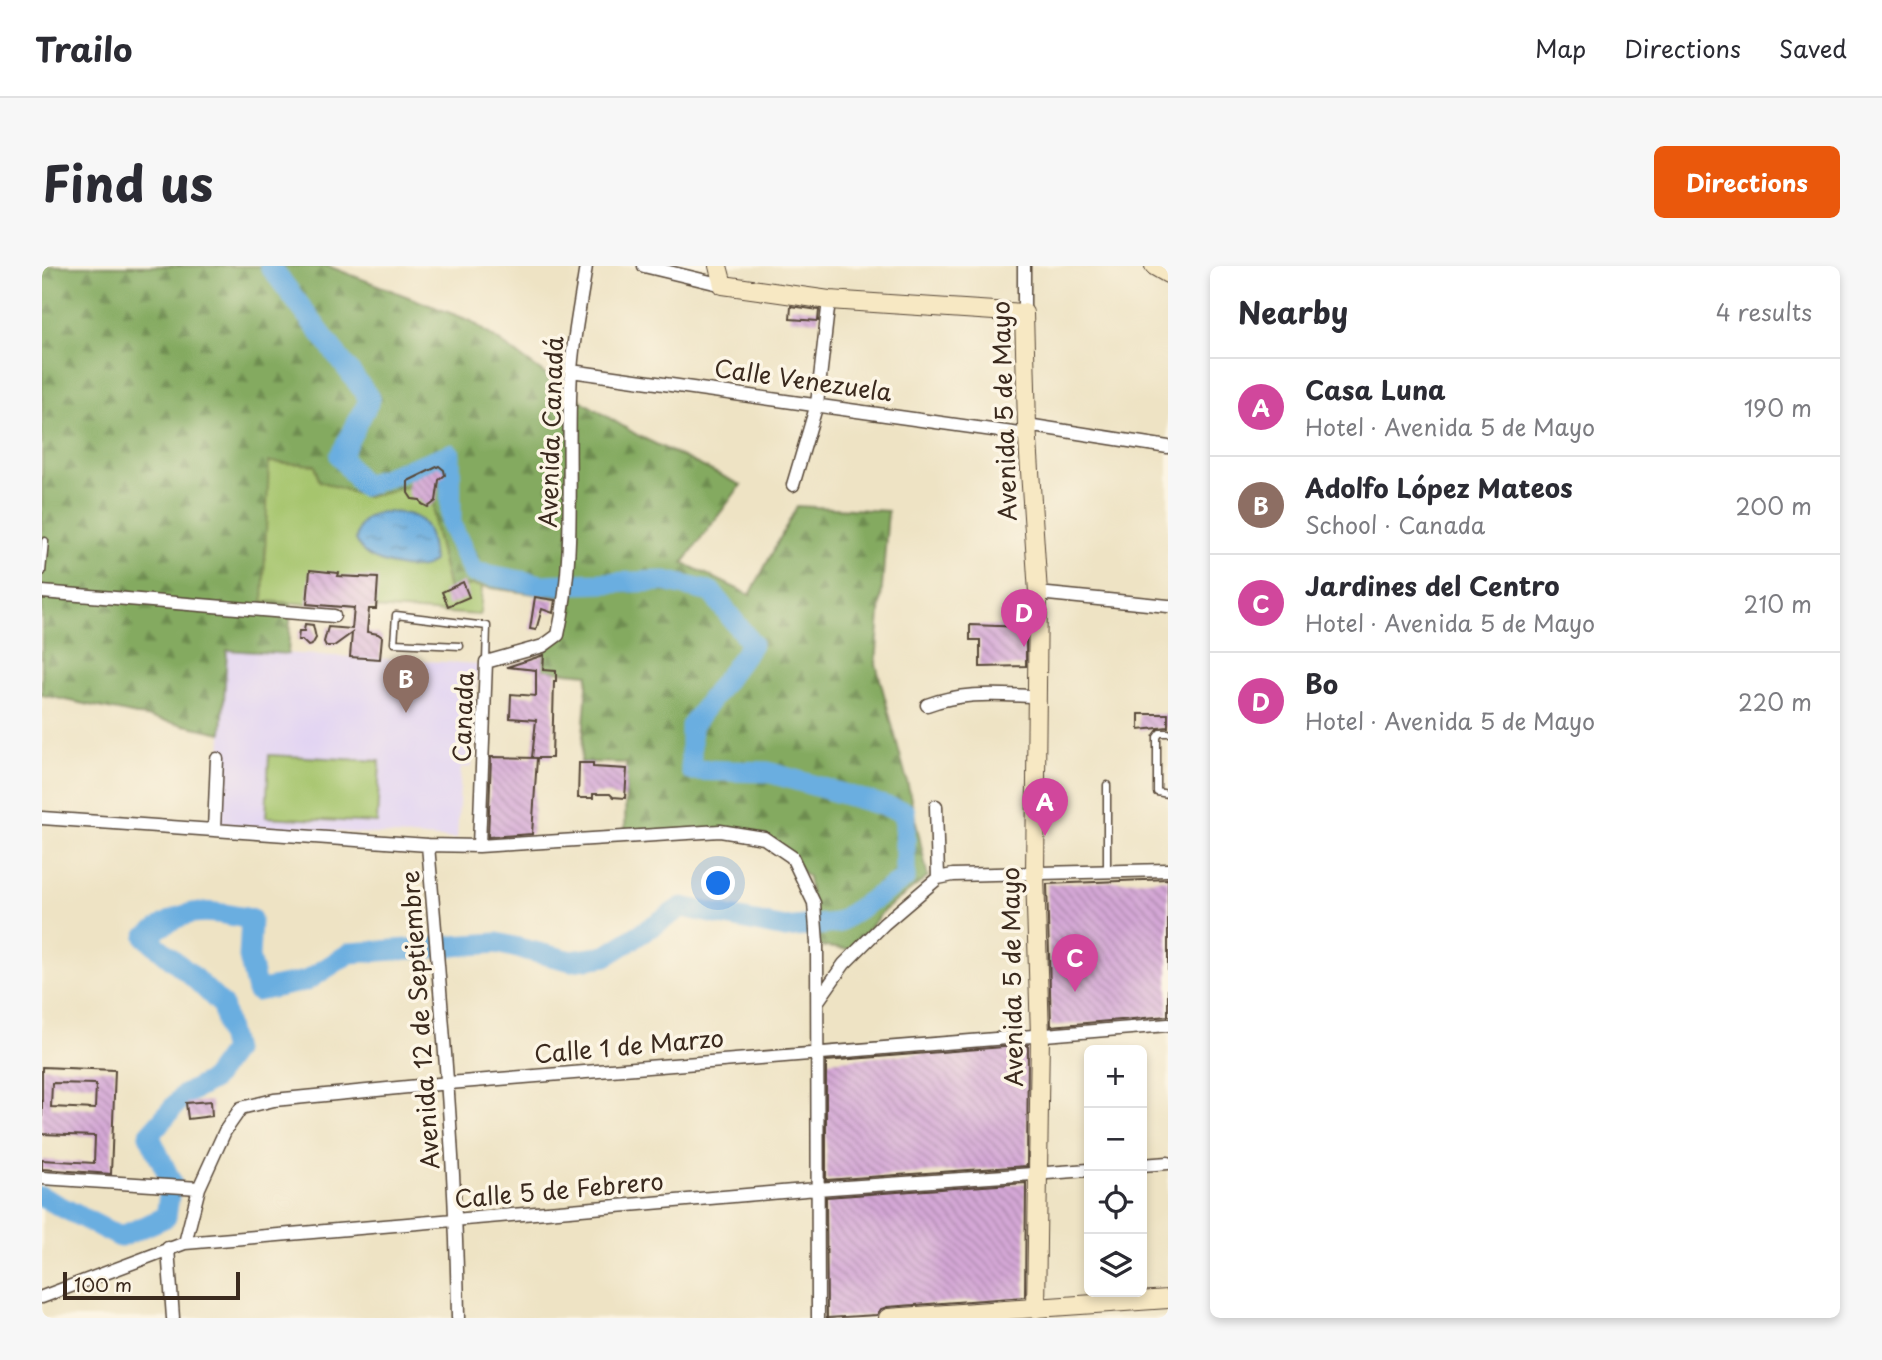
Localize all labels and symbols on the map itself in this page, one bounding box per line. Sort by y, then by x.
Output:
street label: Avenida 5 de Mayo [981,301,1025,522]
street label: Avenida Canadá [529,336,571,528]
street label: Calle Venezuela [712,349,894,409]
pin: D [1001,589,1047,647]
pin: B [383,655,429,713]
street label: Canada [442,671,482,763]
pin: A [1022,778,1068,836]
your location [701,866,735,900]
street label: Avenida 5 de Mayo [991,867,1031,1087]
street label: Avenida 12 de Septiembre [391,869,447,1171]
pin: C [1052,934,1098,992]
street label: Calle 1 de Marzo [532,1019,725,1071]
street label: Calle 5 de Febrero [453,1162,665,1216]
scale bar [63,1269,240,1301]

